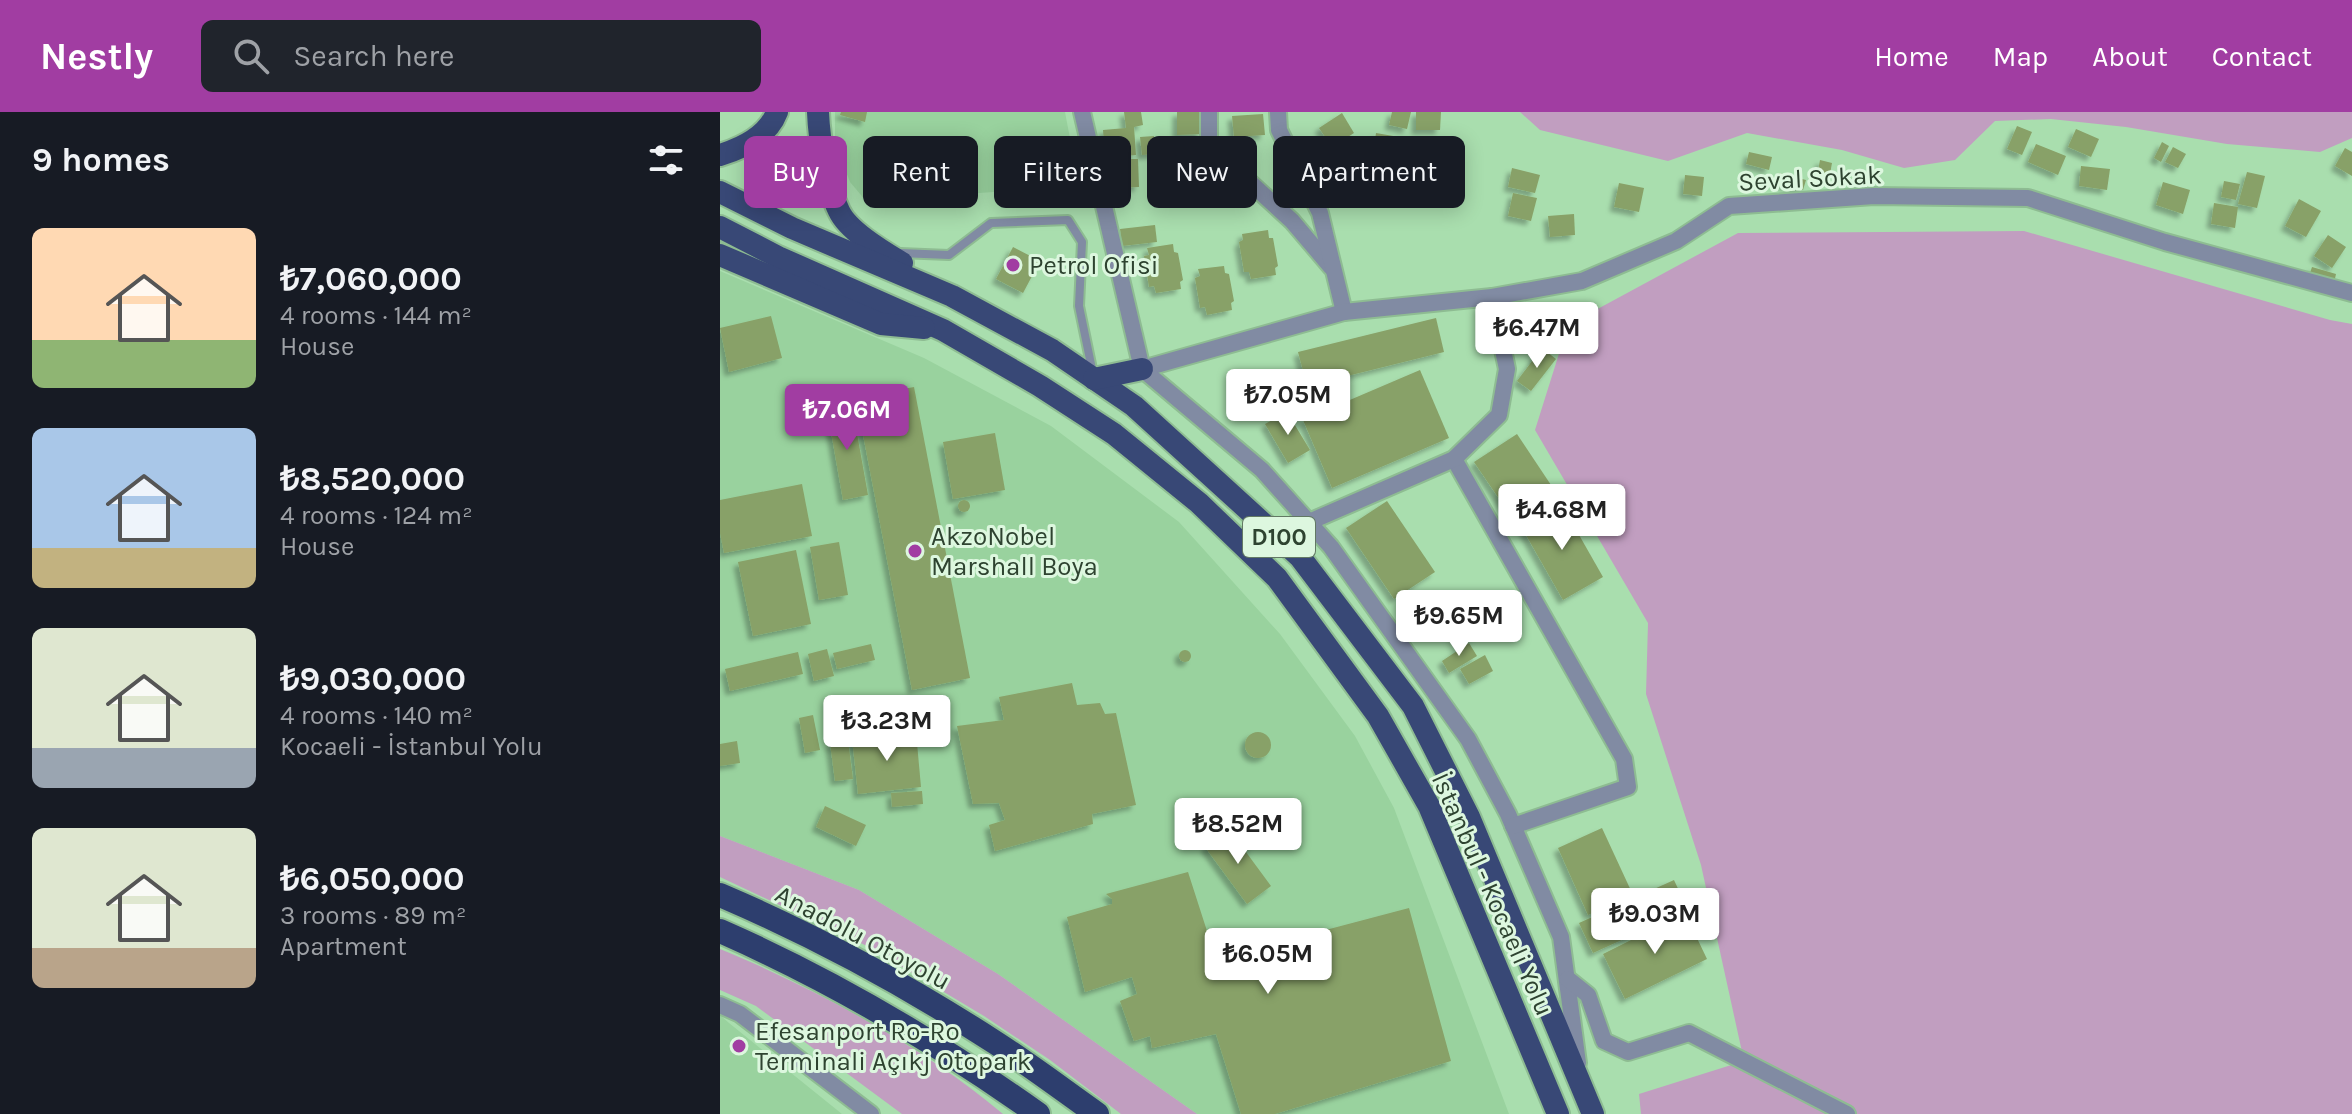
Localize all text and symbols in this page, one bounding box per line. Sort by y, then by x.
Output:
search box [201,20,761,92]
text: Nestly [40,34,153,79]
icon: search [229,34,273,78]
text: Search here [293,38,455,74]
text: Home [1874,40,1949,73]
text: Map [1993,40,2048,73]
text: About [2092,40,2168,73]
text: Contact [2212,40,2312,73]
chip: Buy [744,136,847,208]
chip: Rent [863,136,978,208]
chip: Filters [994,136,1131,208]
chip: New [1147,136,1257,208]
chip: Apartment [1273,136,1465,208]
icon: filters [644,138,688,182]
text: 9 homes [32,140,170,180]
street label: Seval Sokak [1738,159,1882,198]
place label: Petrol Ofisi [1029,250,1158,281]
marker: Petrol Ofisi [1004,256,1022,274]
text: ₺7,060,000 [280,259,462,299]
icon: home [96,260,192,356]
text: 4 rooms · 144 m² [280,300,472,331]
pin: ₺6.47M [1472,302,1602,370]
text: ₺6.47M [1493,312,1581,343]
text: House [280,331,354,362]
pin: ₺7.05M [1223,369,1353,437]
text: ₺7.05M [1244,379,1332,410]
pin: ₺7.06M [782,384,912,452]
text: ₺7.06M [803,394,891,425]
text: ₺8,520,000 [280,459,465,499]
icon: home [96,460,192,556]
pin: ₺4.68M [1497,484,1627,552]
text: ₺4.68M [1516,494,1608,525]
text: 4 rooms · 124 m² [280,500,473,531]
road number: D100 [1243,517,1315,557]
place label: AkzoNobel Marshall Boya [931,521,1098,582]
text: House [280,531,354,562]
marker: AkzoNobel Marshall Boya [906,542,924,560]
pin: ₺9.65M [1394,590,1524,658]
text: ₺9.65M [1414,600,1504,631]
text: ₺9,030,000 [280,659,466,699]
icon: home [96,660,192,756]
pin: ₺3.23M [822,695,952,763]
text: 4 rooms · 140 m² [280,700,473,731]
text: ₺3.23M [841,705,933,736]
text: Kocaeli - İstanbul Yolu [280,731,543,762]
street label: İstanbul - Kocaeli Yolu [1425,768,1560,1020]
pin: ₺8.52M [1173,798,1303,866]
text: ₺8.52M [1193,808,1283,839]
text: ₺6,050,000 [280,859,465,899]
icon: home [96,860,192,956]
street label: Anadolu Otoyolu [770,878,956,997]
pin: ₺9.03M [1590,888,1720,956]
text: ₺9.03M [1609,898,1701,929]
text: 3 rooms · 89 m² [280,900,466,931]
pin: ₺6.05M [1203,928,1333,996]
text: Apartment [280,931,407,962]
text: ₺6.05M [1223,938,1313,969]
place label: Efesanport Ro-Ro Terminali Açıkj Otopark [755,1016,1031,1077]
marker: Efesanport Ro-Ro Terminali Açıkj Otopark [730,1037,748,1055]

